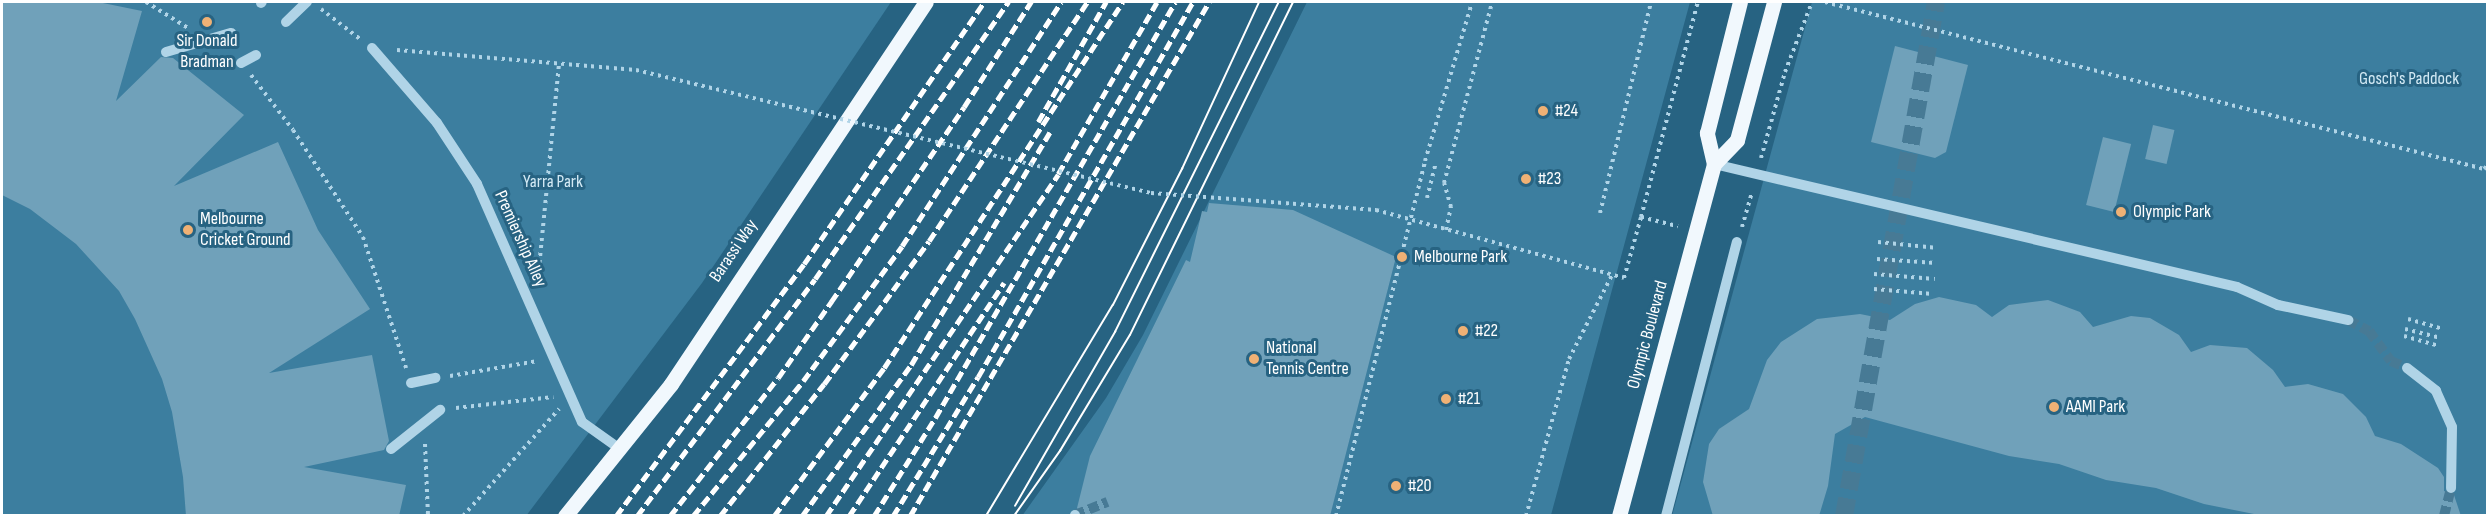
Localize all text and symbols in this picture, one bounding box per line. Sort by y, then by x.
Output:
marker: Sir Donald Bradman [200,15,214,29]
place label: Sir Donald Bradman [177,31,237,74]
park label: Gosch's Paddock [2359,68,2459,90]
place label: #24 [1555,100,1578,122]
marker: #24 [1536,104,1550,118]
place label: #23 [1538,168,1561,190]
park label: Yarra Park [523,171,583,193]
marker: #23 [1519,172,1533,186]
street label: Premiership Alley [489,187,551,291]
place label: Olympic Park [2133,201,2211,223]
marker: Olympic Park [2114,205,2128,219]
place label: Melbourne Cricket Ground [200,209,291,252]
street label: Barassi Way [705,216,763,286]
marker: Melbourne Cricket Ground [181,223,195,237]
place label: Melbourne Park [1414,246,1507,268]
marker: Melbourne Park [1395,250,1409,264]
street label: Olympic Boulevard [1623,279,1673,391]
place label: #22 [1475,320,1498,342]
marker: #22 [1456,324,1470,338]
place label: National Tennis Centre [1266,338,1349,380]
marker: National Tennis Centre [1247,352,1261,366]
place label: #21 [1458,388,1480,410]
marker: #21 [1439,392,1453,406]
place label: AAMI Park [2066,396,2125,418]
marker: AAMI Park [2047,400,2061,414]
place label: #20 [1408,475,1432,497]
marker: #20 [1389,479,1403,493]

